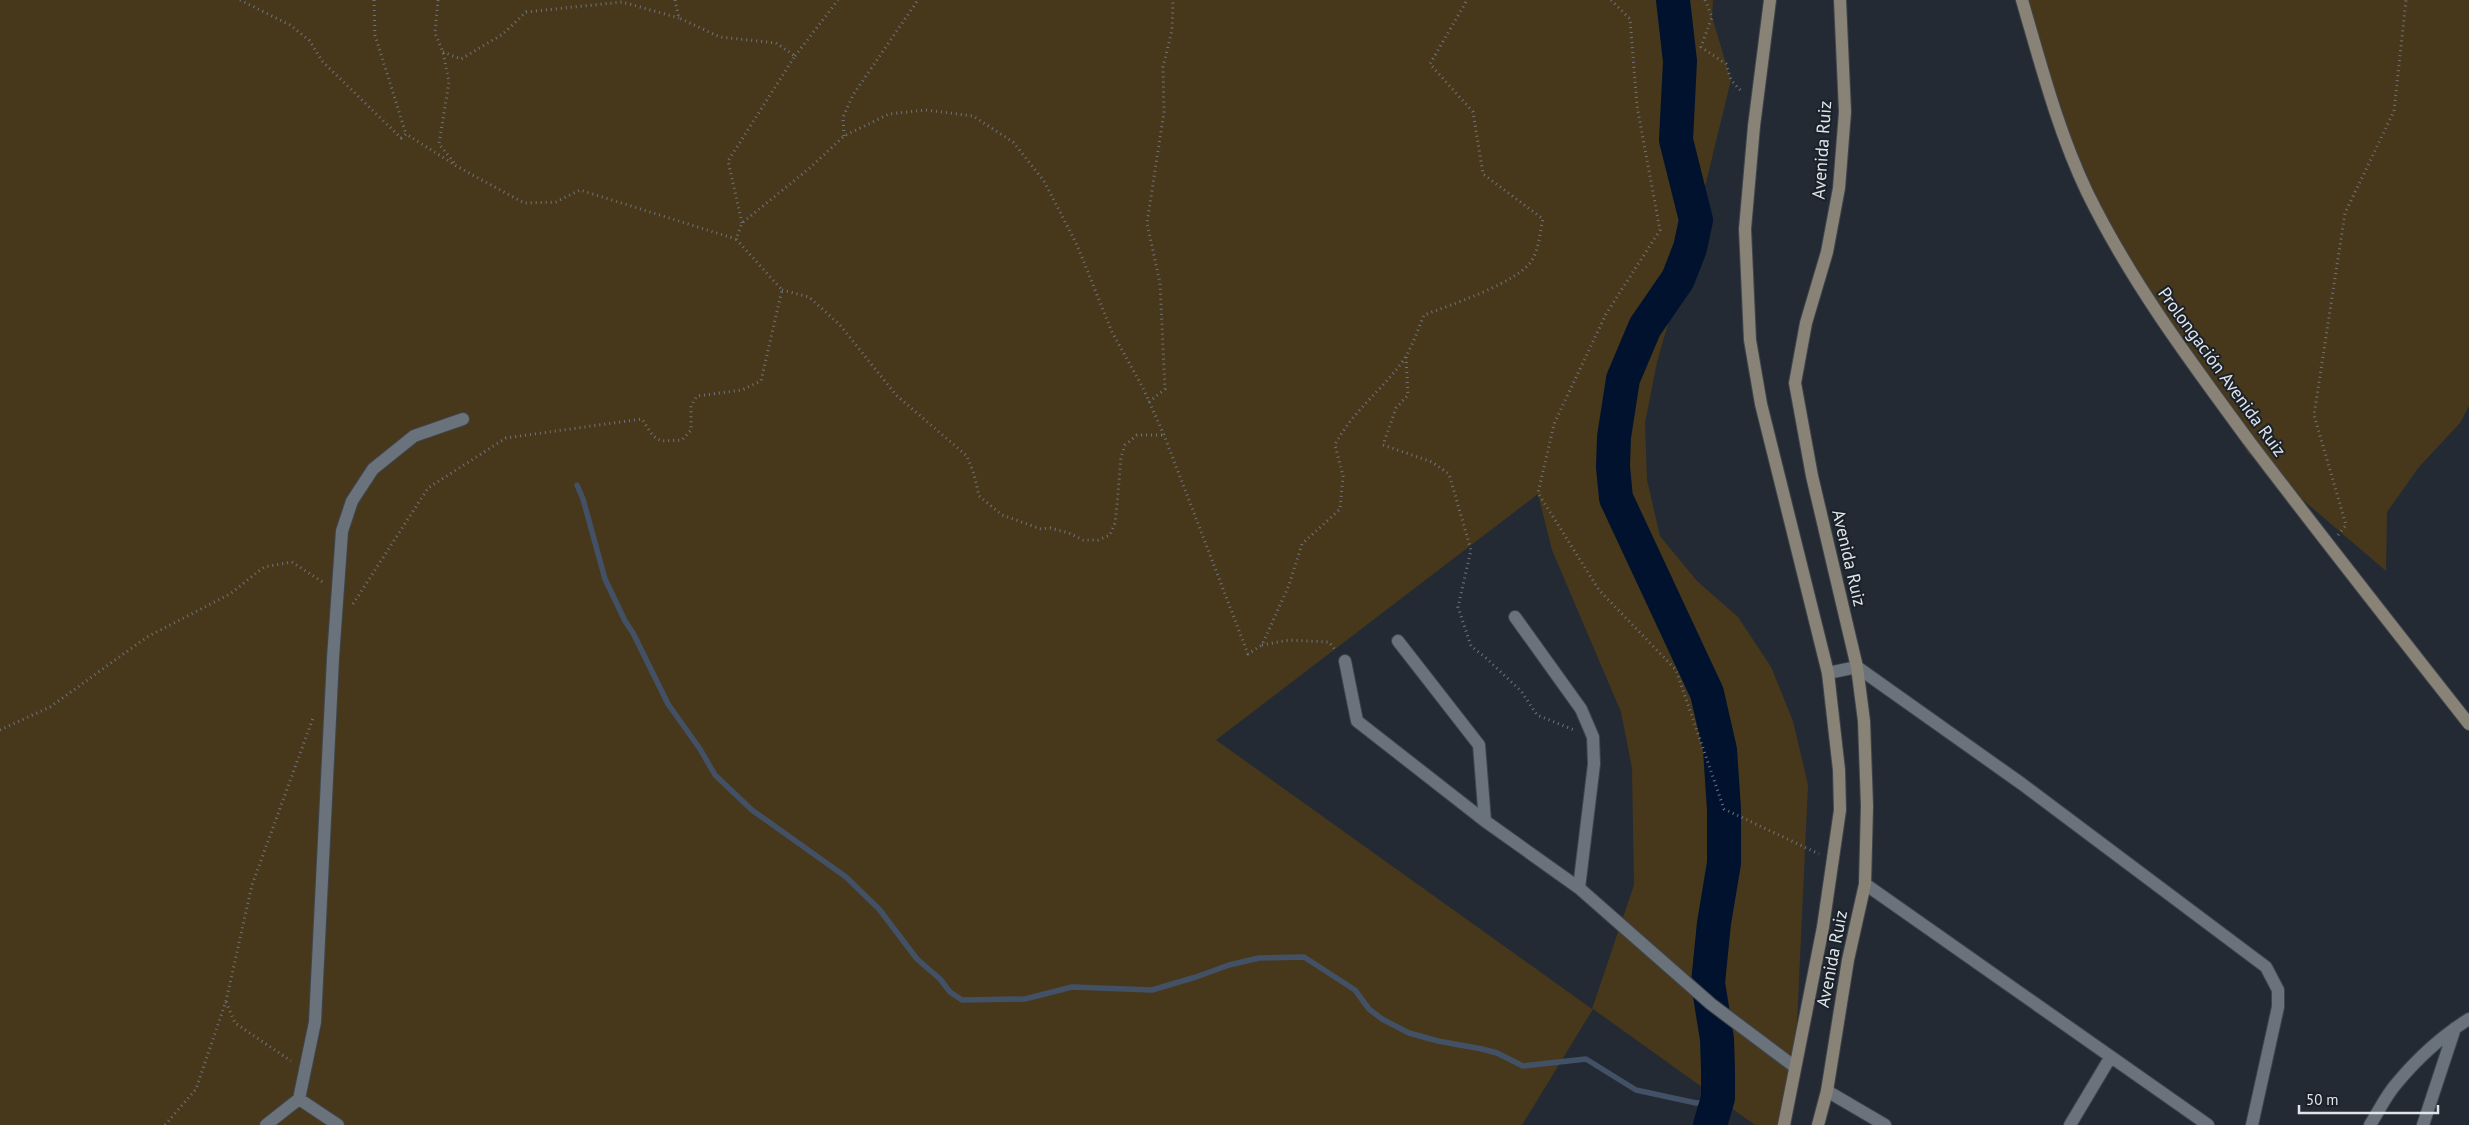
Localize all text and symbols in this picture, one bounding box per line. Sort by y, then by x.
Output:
street label: Avenida Ruiz [1807,100,1836,200]
street label: Prolongación Avenida Ruiz [2153,282,2292,461]
street label: Avenida Ruiz [1827,507,1872,609]
street label: Avenida Ruiz [1811,908,1852,1010]
scale bar [2299,1082,2438,1114]
text: 50 m [2306,1090,2339,1109]

